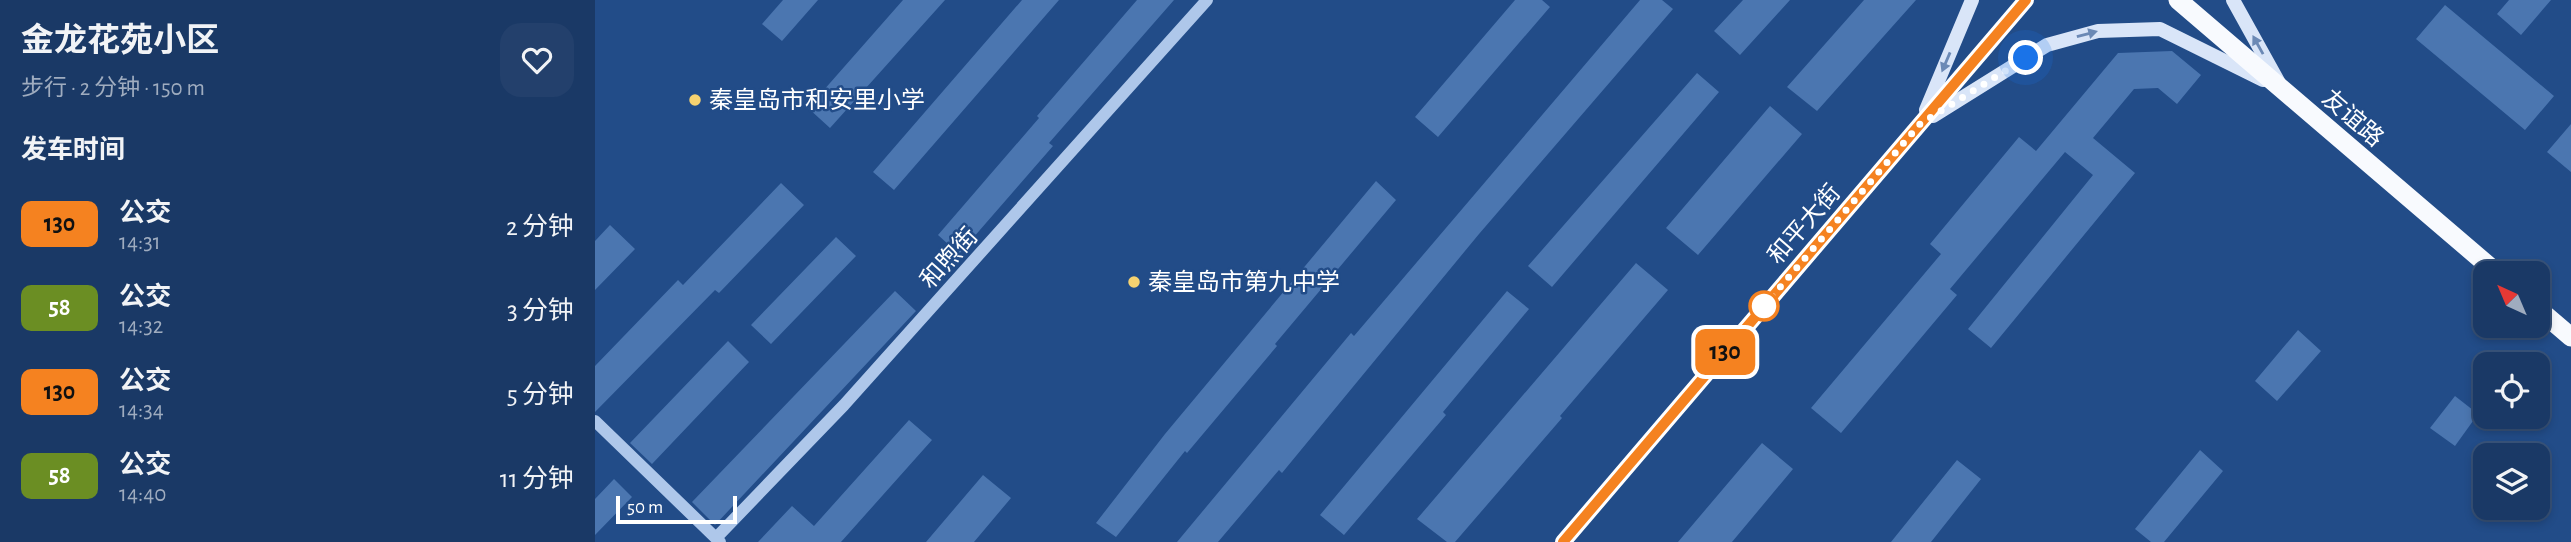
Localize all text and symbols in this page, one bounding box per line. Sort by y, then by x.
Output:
button: heart [500,23,574,97]
text: 金龙花苑小区 [21,25,219,58]
one-way arrow [2076,29,2097,39]
one-way arrow [2252,35,2264,55]
your location [2008,40,2043,75]
one-way arrow [1940,52,1952,72]
text: 步行 · 2 分钟 · 150 m [21,77,205,100]
street label: 友谊路 [2317,85,2389,151]
place label: 秦皇岛市和安里小学 [709,87,925,113]
marker: 秦皇岛市和安里小学 [687,92,703,108]
text: 发车时间 [21,137,125,163]
street label: 和平大街 [1763,179,1845,269]
text: 公交 [119,200,171,226]
text: 130 [44,212,75,236]
text: 2 分钟 [506,214,574,240]
street label: 和煦街 [915,223,983,293]
text: 14:31 [119,231,161,254]
north arrow [2473,261,2550,338]
map controls [2473,261,2550,520]
place label: 秦皇岛市第九中学 [1148,269,1340,295]
marker: 秦皇岛市第九中学 [1126,274,1142,290]
text: 公交 [119,284,171,310]
unlabelled marker [1749,291,1779,321]
text: 58 [48,296,71,320]
text: 3 分钟 [507,298,574,324]
text: 14:32 [119,315,163,338]
line badge: 130 [1685,329,1765,375]
text: 130 [1709,340,1741,364]
button: locate [2473,352,2550,429]
text: 公交 [119,368,171,394]
text: 130 [44,380,75,404]
text: 5 分钟 [507,382,574,408]
text: 14:34 [119,399,164,422]
button: layers [2473,443,2550,520]
text: 公交 [119,452,171,478]
text: 58 [48,464,71,488]
text: 11 分钟 [500,466,574,492]
text: 14:40 [119,483,166,506]
scale bar [616,493,737,525]
text: 50 m [627,498,663,517]

